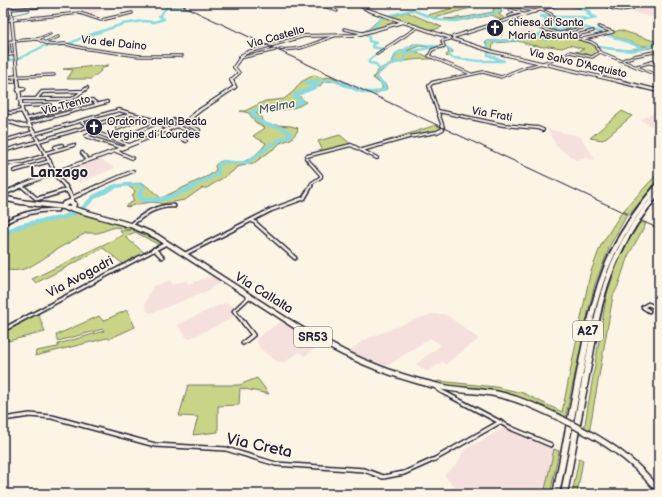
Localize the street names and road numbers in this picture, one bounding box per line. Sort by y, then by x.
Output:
street label: Via Castello [246,23,306,51]
street label: Via del Daino [81,33,147,53]
street label: Via Salvo D'Acquisto [528,45,628,81]
street label: Via Trento [40,92,92,118]
street label: Via Frati [471,104,513,124]
street label: Via Avogadri [44,253,116,301]
street label: Via Callalta [232,269,296,317]
road number: A27 [573,321,603,341]
road number: SR53 [294,327,332,347]
street label: Via Creta [224,430,294,462]

